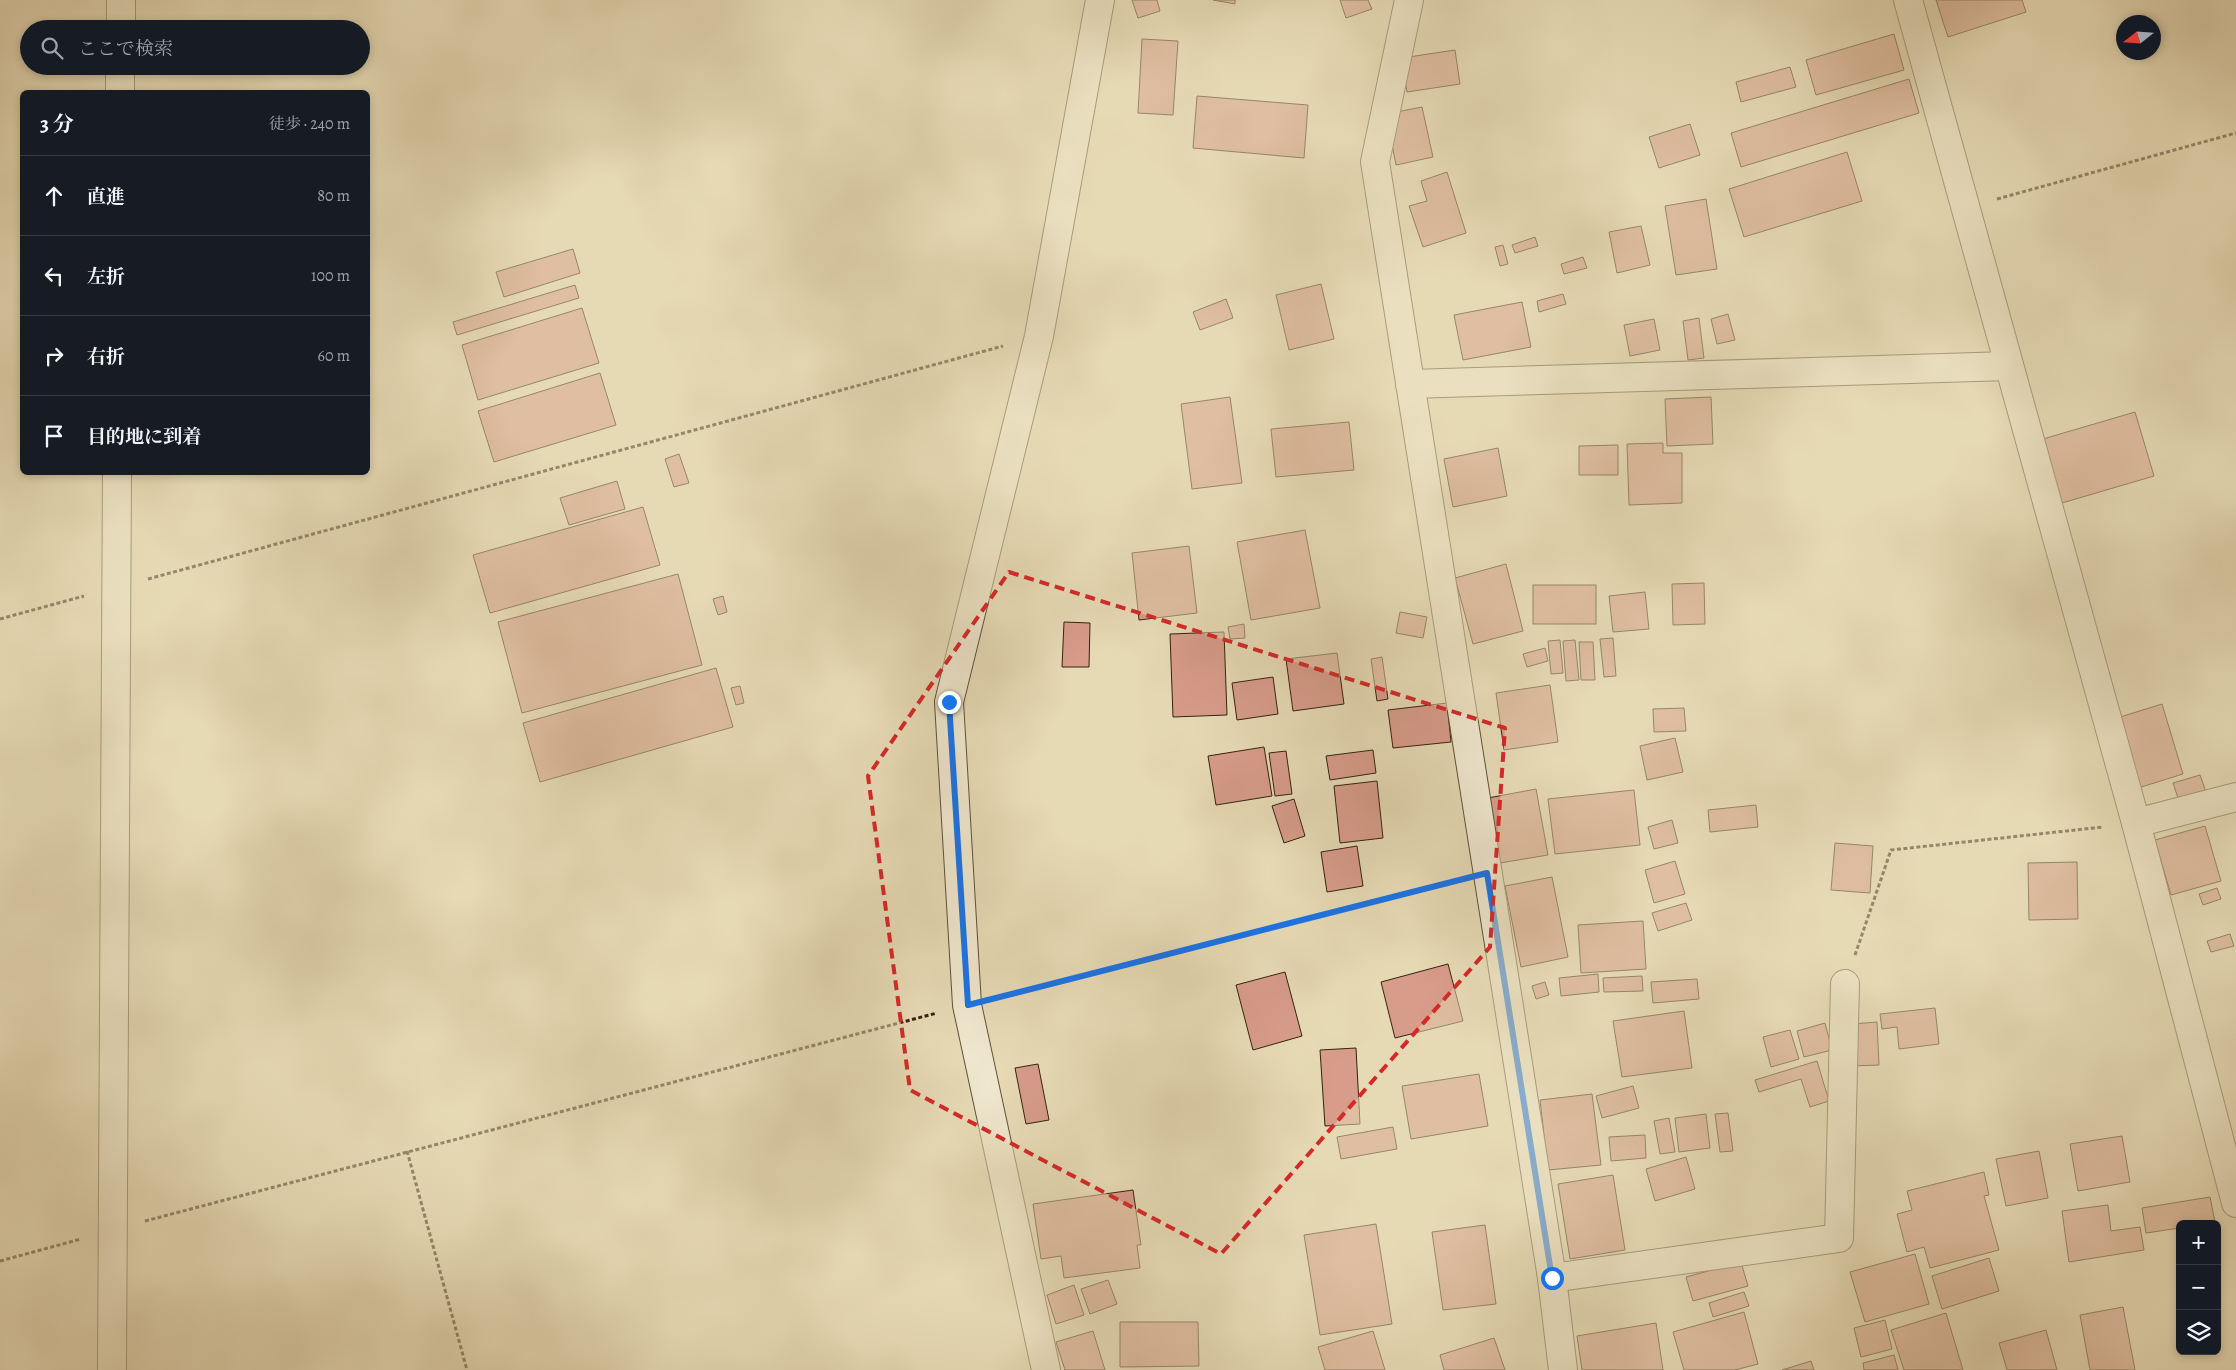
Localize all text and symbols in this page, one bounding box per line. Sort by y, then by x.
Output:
north arrow [2116,15,2161,60]
search box [20,20,370,75]
icon: search [38,34,66,62]
text: ここで検索 [78,36,173,62]
text: 3 分 [40,110,74,138]
text: 徒歩 · 240 m [269,113,350,135]
icon: ahead [40,182,68,210]
text: 直進 [87,184,125,210]
text: 80 m [317,185,350,207]
icon: left [40,262,68,290]
text: 左折 [87,264,125,290]
text: 100 m [311,265,350,287]
icon: right [40,342,68,370]
text: 右折 [87,344,125,370]
text: 60 m [318,345,350,367]
icon: arrive [40,422,68,450]
text: 目的地に到着 [87,424,201,450]
route end [938,691,961,714]
map controls [2176,1220,2221,1355]
button: + [2176,1220,2221,1265]
button: − [2176,1265,2221,1310]
route start [1541,1267,1564,1290]
button: layers [2176,1310,2221,1355]

